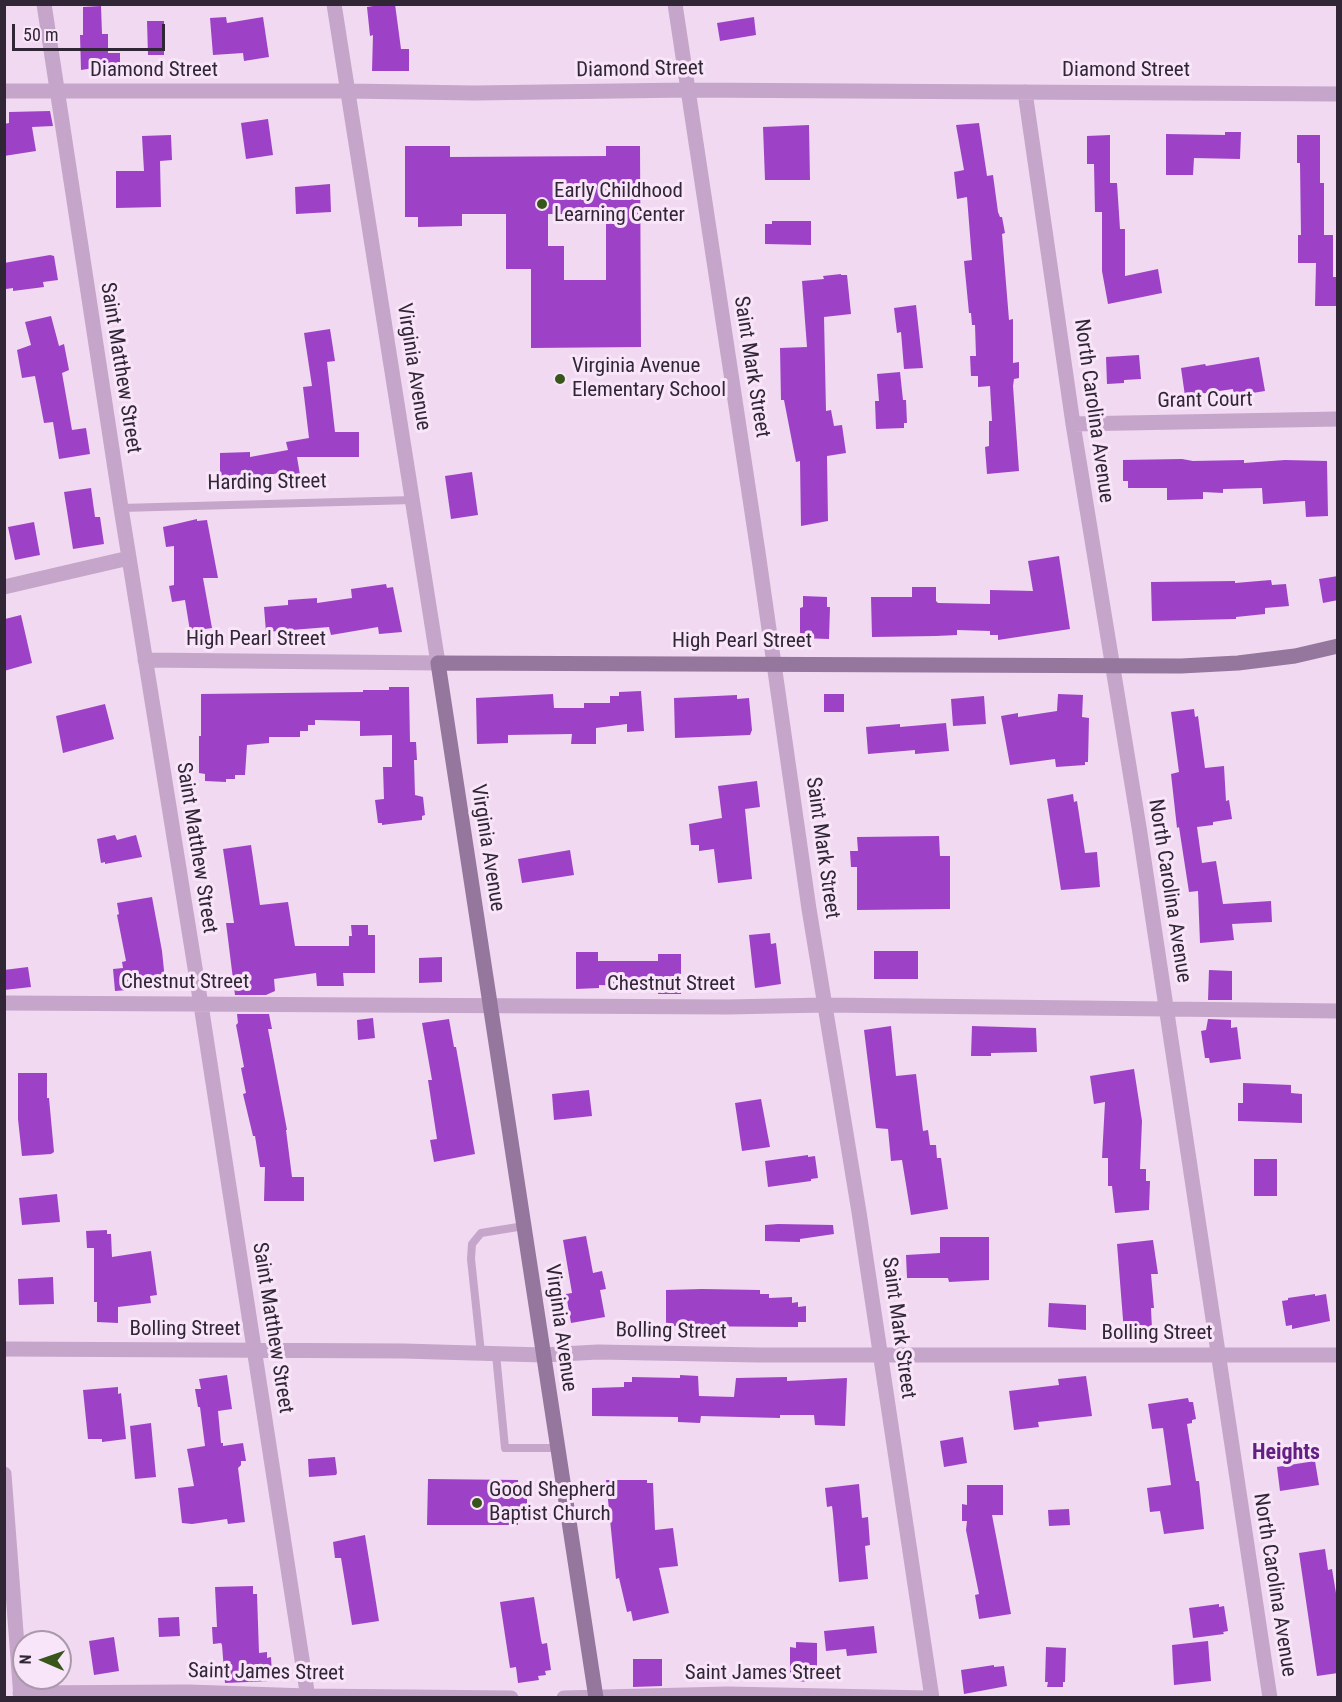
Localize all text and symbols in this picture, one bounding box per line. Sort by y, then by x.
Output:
scale bar [15,12,168,50]
text: 50 m [23,24,58,45]
street label: Diamond Street [576,56,704,84]
street label: Diamond Street [90,58,218,84]
street label: Diamond Street [1062,58,1190,84]
place label: Early Childhood Learning Center [554,179,685,229]
marker: Early Childhood Learning Center [535,197,549,211]
street label: Saint Matthew Street [94,281,146,455]
street label: Saint Mark Street [727,295,775,439]
street label: Virginia Avenue [391,302,435,432]
street label: North Carolina Avenue [1068,317,1118,505]
place label: Virginia Avenue Elementary School [572,354,726,404]
marker: Virginia Avenue Elementary School [553,372,567,386]
street label: Grant Court [1157,388,1253,414]
street label: Harding Street [207,469,327,497]
street label: High Pearl Street [186,627,326,653]
street label: High Pearl Street [672,629,812,655]
street label: Saint Matthew Street [170,761,222,935]
street label: Saint Mark Street [800,776,844,920]
street label: Virginia Avenue [465,783,509,913]
street label: North Carolina Avenue [1142,797,1196,985]
street label: Chestnut Street [121,970,249,996]
street label: Chestnut Street [607,972,735,998]
street label: Saint Matthew Street [246,1241,298,1415]
street label: Saint Mark Street [876,1256,920,1400]
street label: Virginia Avenue [539,1263,581,1393]
street label: Bolling Street [129,1317,241,1343]
street label: Bolling Street [615,1318,727,1346]
street label: Bolling Street [1101,1321,1213,1347]
district label: Heights [1252,1440,1320,1466]
place label: Good Shepherd Baptist Church [489,1478,616,1528]
street label: North Carolina Avenue [1247,1491,1301,1679]
marker: Good Shepherd Baptist Church [470,1496,484,1510]
north arrow [12,1630,72,1690]
text: N [16,1654,35,1665]
street label: Saint James Street [188,1659,344,1687]
street label: Saint James Street [685,1661,841,1687]

